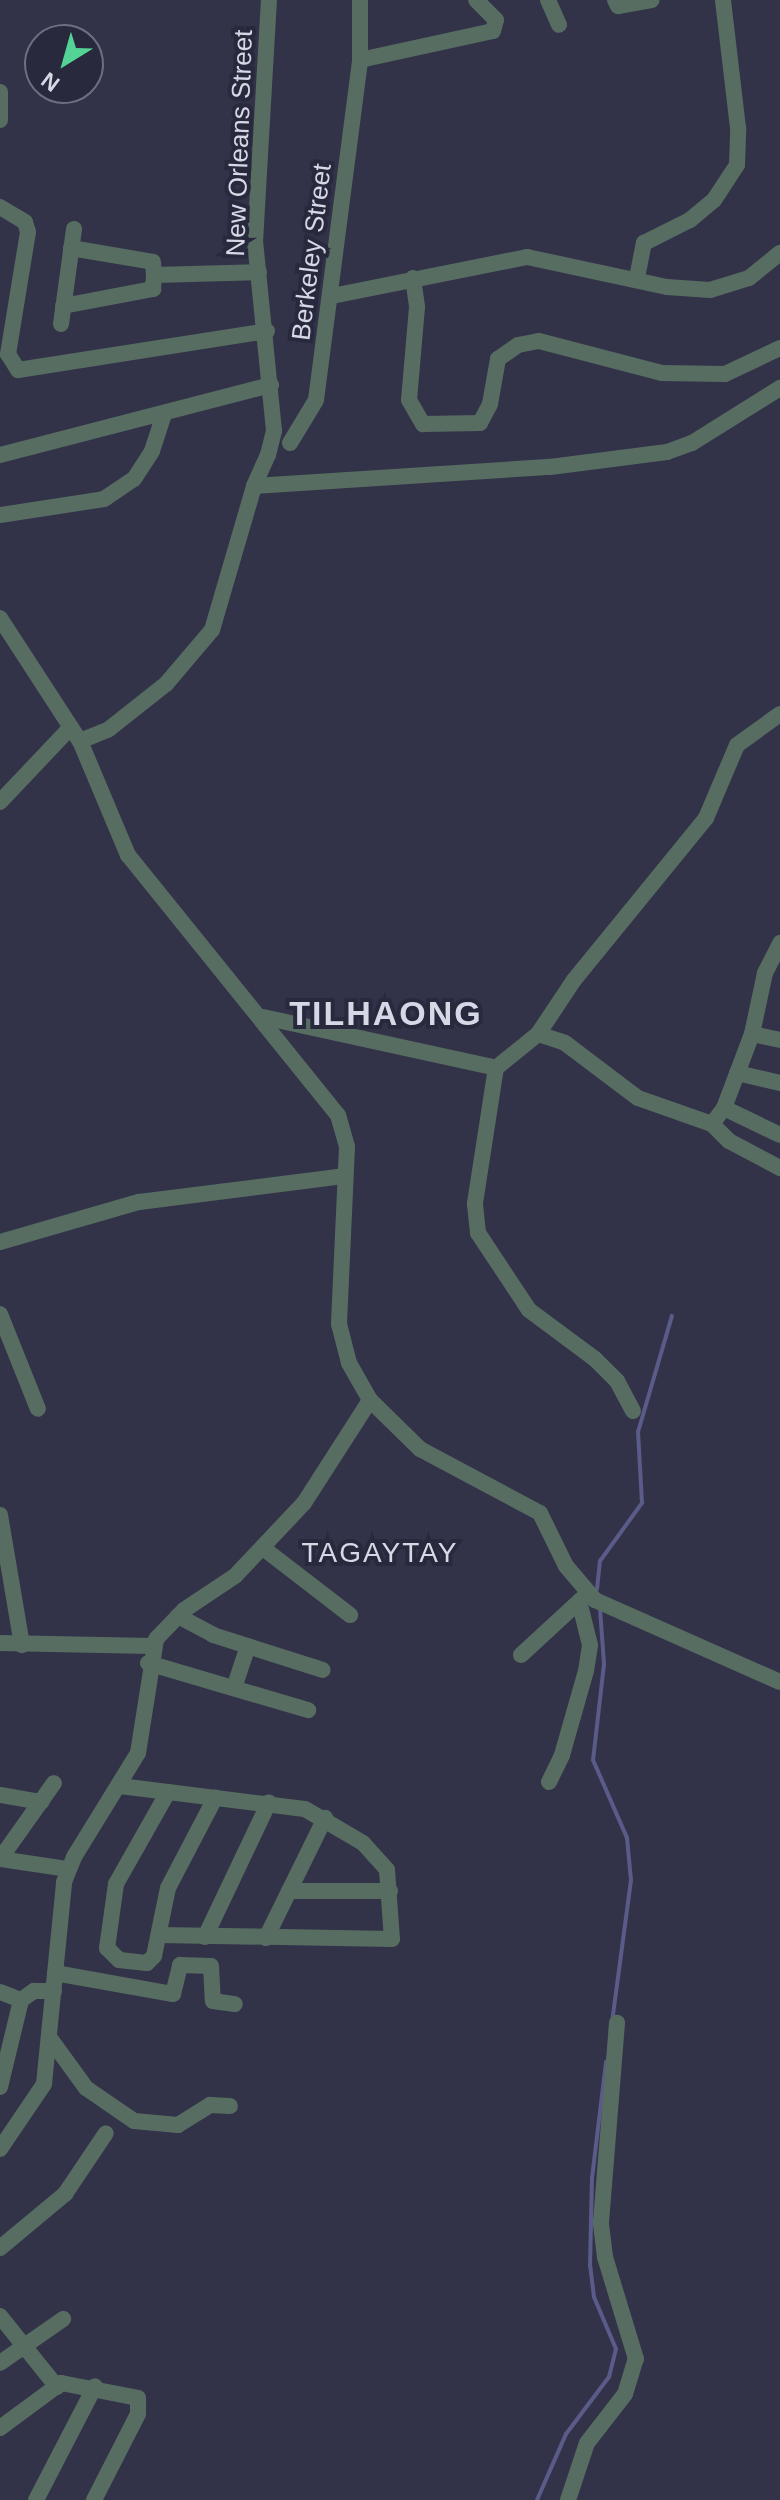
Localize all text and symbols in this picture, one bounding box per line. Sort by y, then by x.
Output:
north arrow [24,24,104,104]
street label: New Orleans Street [220,29,260,257]
text: N [37,67,64,97]
street label: Berkeley Street [286,162,338,342]
district label: TILHAONG [289,994,483,1034]
district label: TAGAYTAY [301,1536,459,1570]

